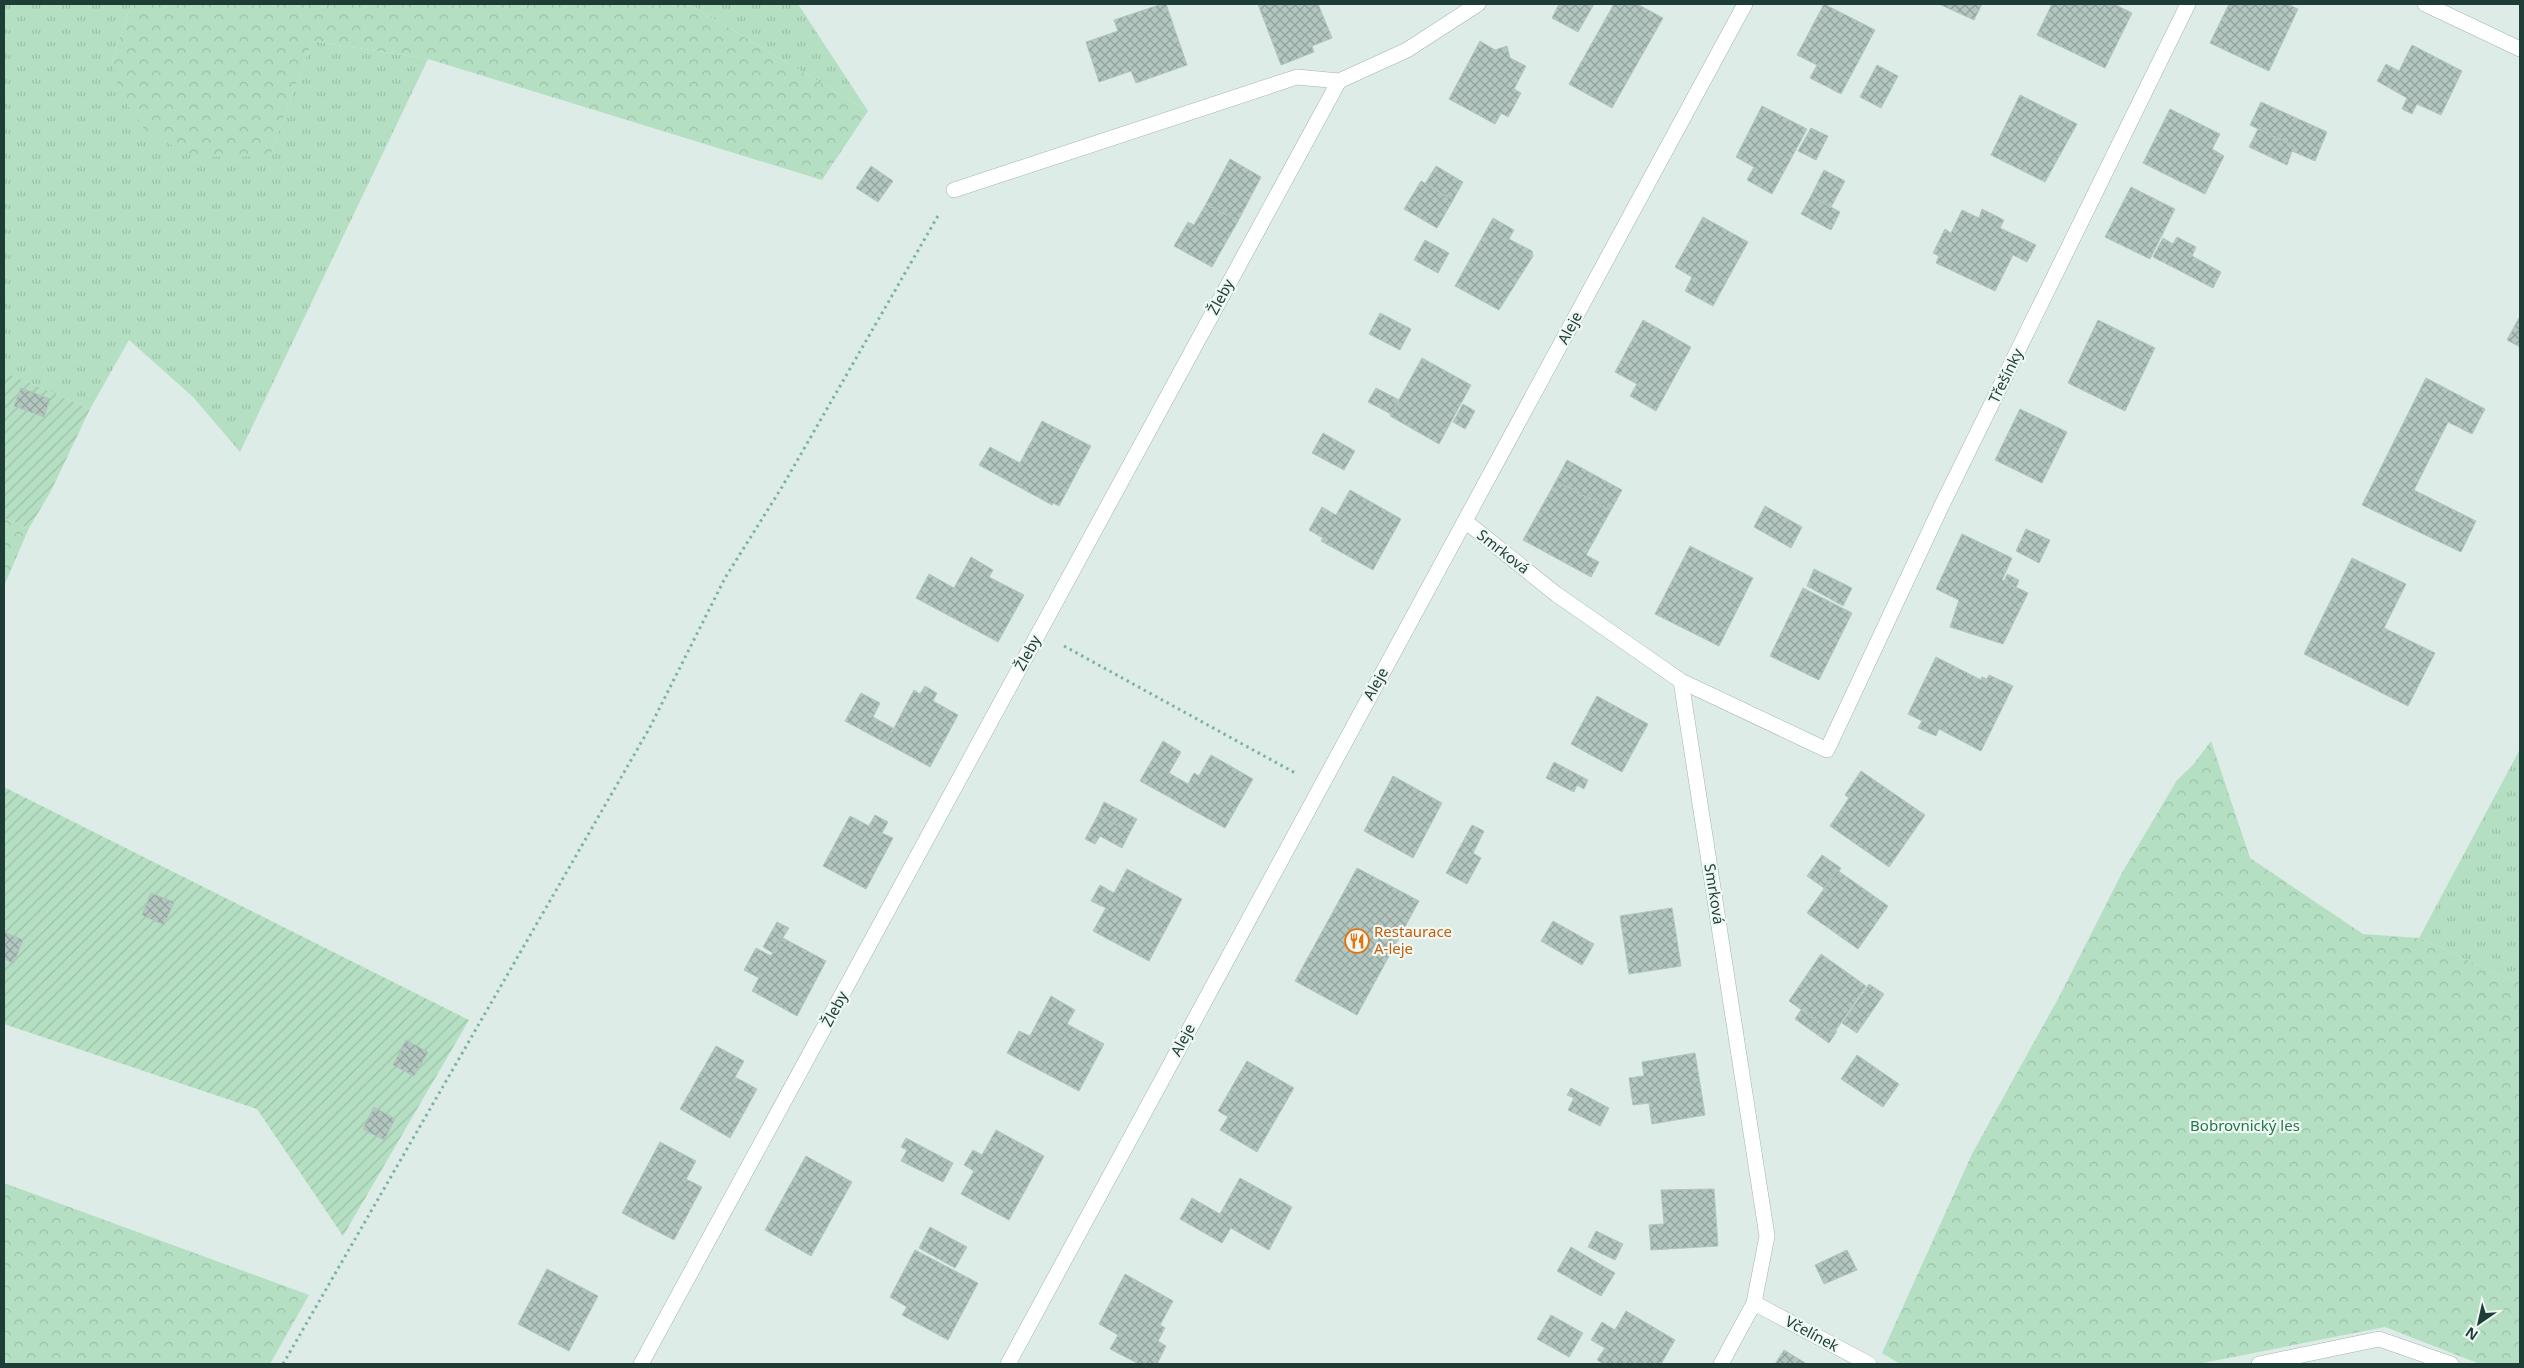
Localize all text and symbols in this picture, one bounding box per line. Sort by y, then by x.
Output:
street label: Žleby [1202,275,1238,318]
street label: Aleje [1552,308,1586,347]
street label: Třešínky [1983,344,2027,406]
street label: Smrková [1473,524,1534,578]
street label: Žleby [1009,631,1045,674]
street label: Aleje [1358,664,1392,703]
street label: Smrková [1700,862,1730,926]
place label: Restaurace A-leje [1374,921,1452,958]
restaurant icon: Restaurace A-leje [1344,928,1370,954]
street label: Žleby [816,987,852,1030]
street label: Aleje [1165,1020,1199,1059]
park label: Bobrovnický les [2190,1115,2300,1135]
north arrow [2454,1298,2504,1348]
street label: Včelínek [1782,1311,1843,1356]
text: N [2461,1323,2481,1345]

